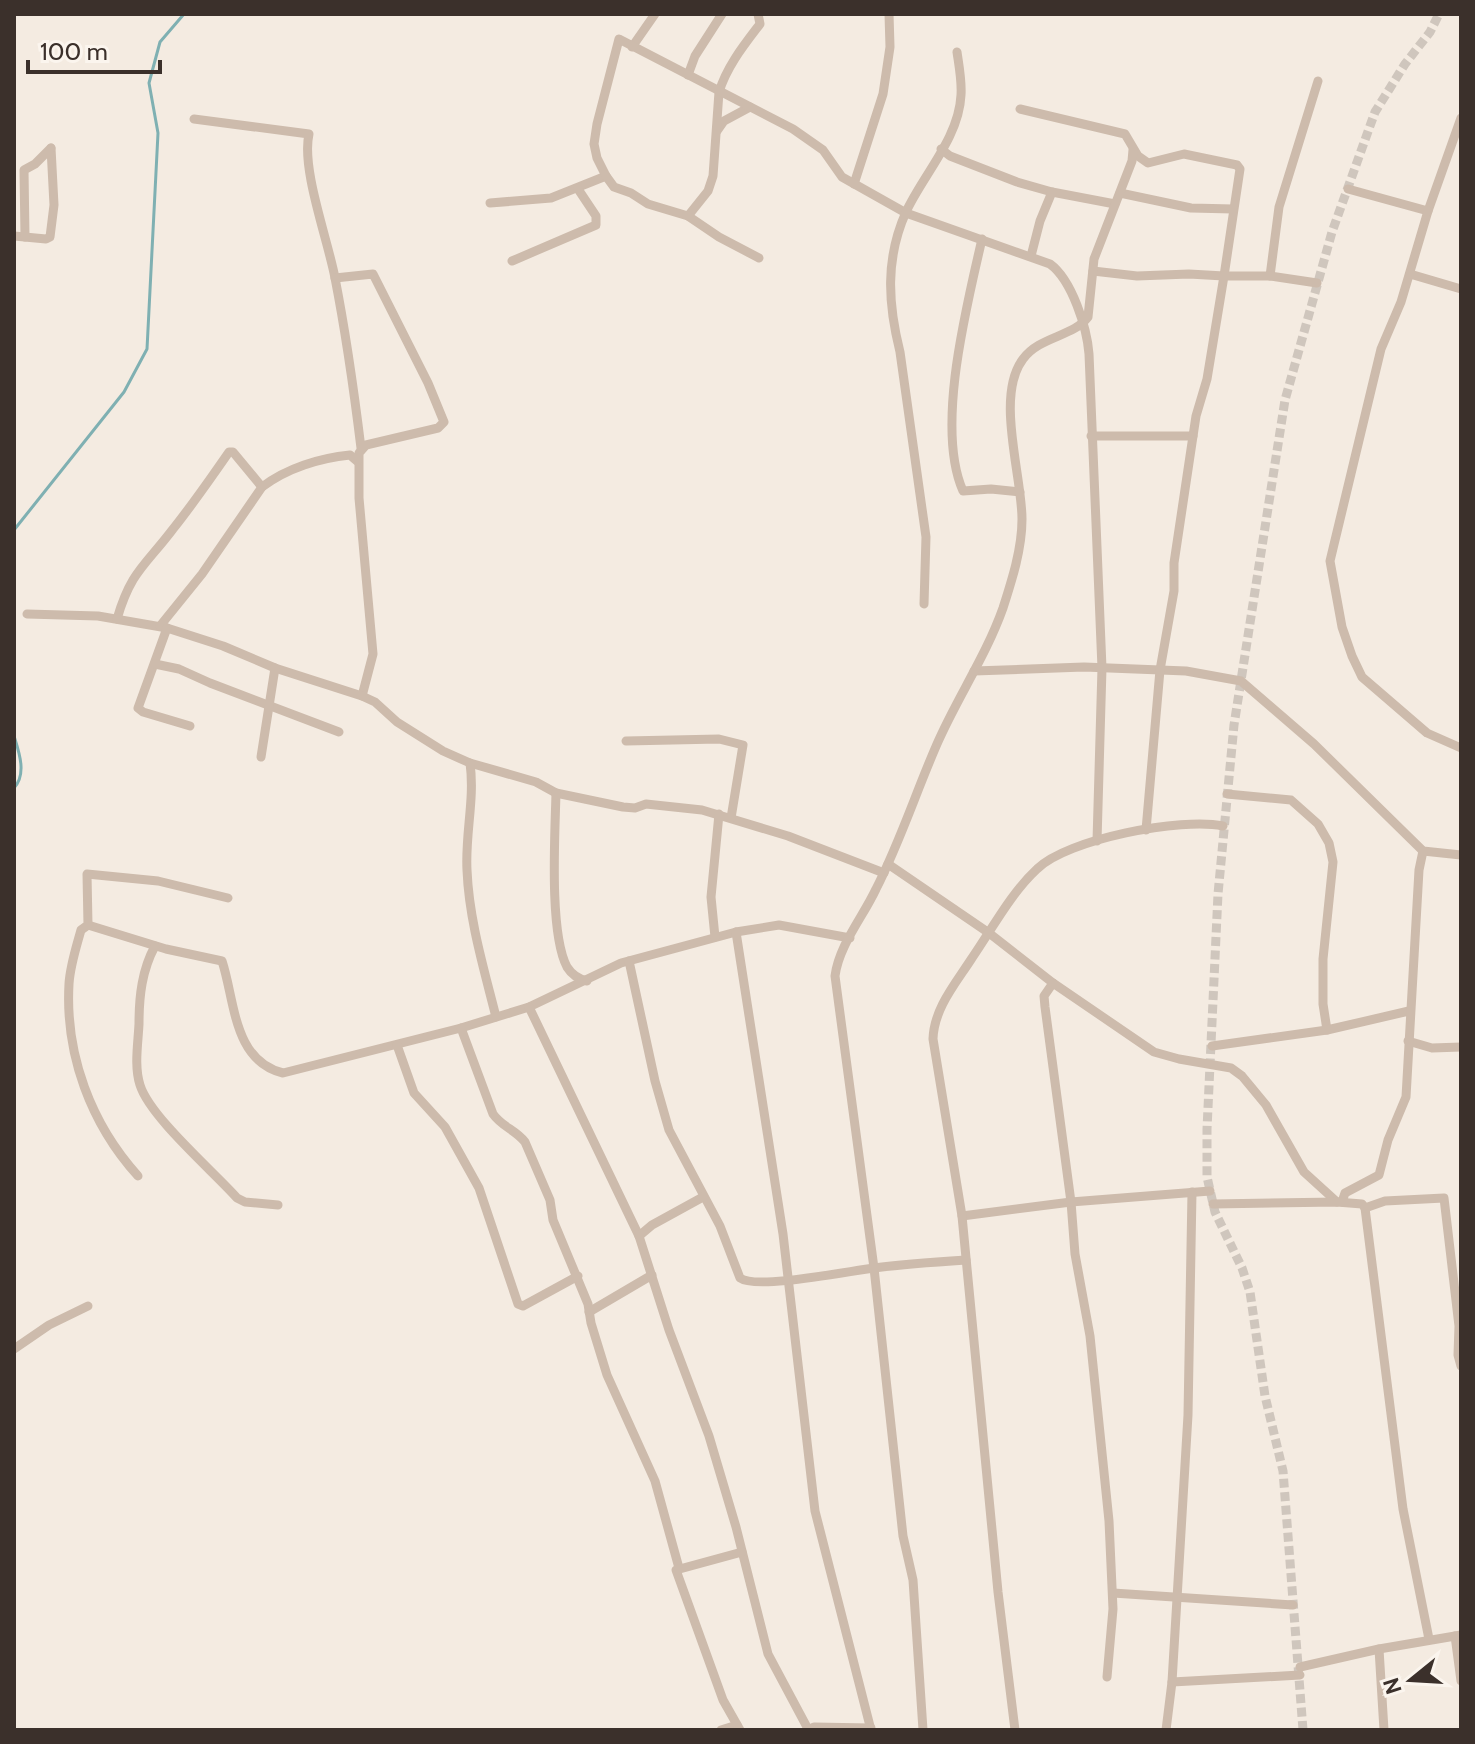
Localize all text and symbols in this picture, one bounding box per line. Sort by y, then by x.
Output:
scale bar [28,24,160,74]
text: 100 m [40,37,108,66]
north arrow [1371,1640,1451,1720]
text: N [1377,1674,1408,1698]

